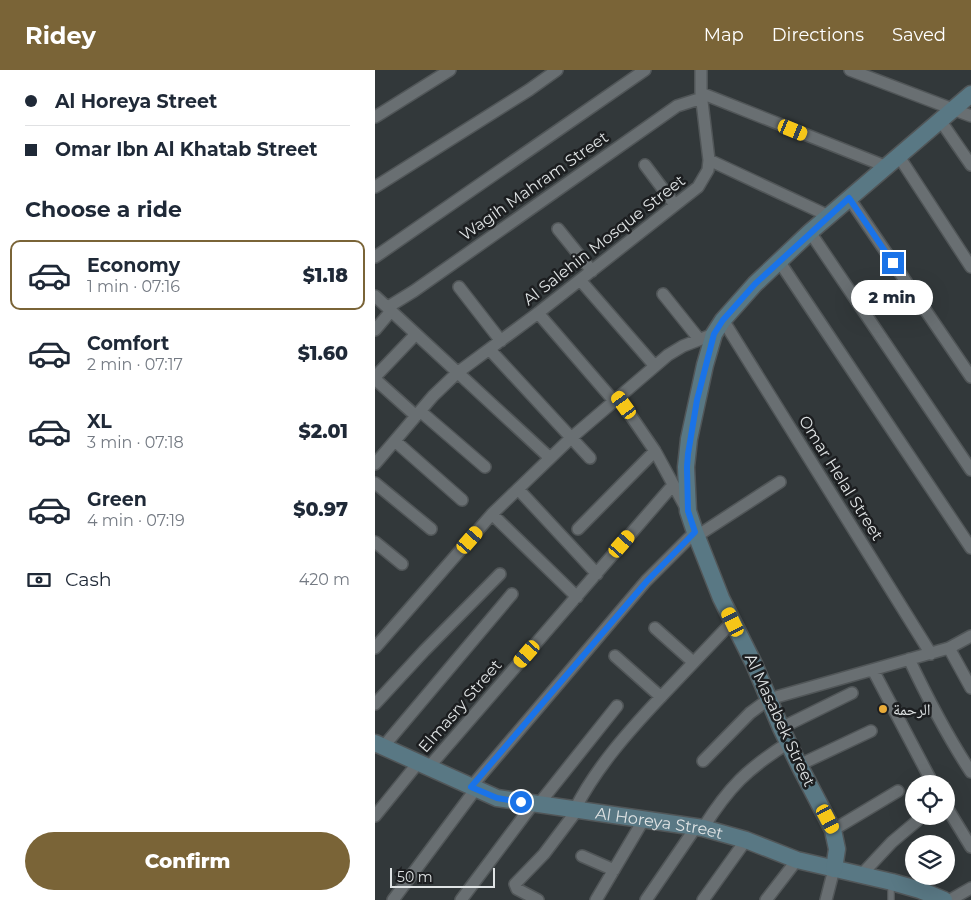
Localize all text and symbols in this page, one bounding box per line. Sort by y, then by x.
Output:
text: Ridey [25,21,96,50]
text: Map [704,24,744,46]
text: Directions [772,24,864,46]
text: Saved [892,24,946,46]
text: Al Horeya Street [55,90,217,113]
car [776,117,809,143]
street label: Wagih Mahram Street [456,127,612,245]
text: Omar Ibn Al Khatab Street [55,138,317,161]
street label: Al Salehin Mosque Street [519,171,689,309]
text: Choose a ride [25,196,182,223]
route end [882,252,904,274]
icon: car [27,253,72,298]
text: Economy [87,254,180,277]
text: $1.18 [303,264,348,287]
text: 1 min · 07:16 [87,277,180,296]
callout: 2 min [852,280,934,316]
text: 2 min [868,288,916,307]
icon: car [27,331,72,376]
text: Comfort [87,332,169,355]
text: $1.60 [298,342,348,365]
text: 2 min · 07:17 [87,355,183,374]
car [609,388,638,422]
icon: car [27,409,72,454]
text: XL [87,410,112,433]
street label: Omar Helal Street [795,412,887,544]
text: $2.01 [298,420,348,443]
text: 3 min · 07:18 [87,433,184,452]
icon: car [27,487,72,532]
text: Green [87,488,147,511]
text: $0.97 [293,498,348,521]
text: 4 min · 07:19 [87,511,185,530]
car [454,524,485,556]
car [606,528,637,560]
icon: cash [25,566,53,594]
text: Cash [65,568,112,591]
text: 420 m [299,570,350,589]
car [719,605,746,639]
car [511,638,542,670]
street label: Al Masabek Street [741,650,819,790]
street label: Elmasry Street [415,655,506,756]
place label: الرحمة [893,700,931,719]
marker: الرحمة [877,703,889,715]
map controls [905,775,955,885]
button: locate [905,775,955,825]
route start [510,791,532,813]
car [814,802,841,836]
street label: Al Horeya Street [594,803,726,843]
button: Confirm [25,832,350,890]
button: layers [905,835,955,885]
scale bar [390,865,495,888]
text: 50 m [397,868,433,886]

